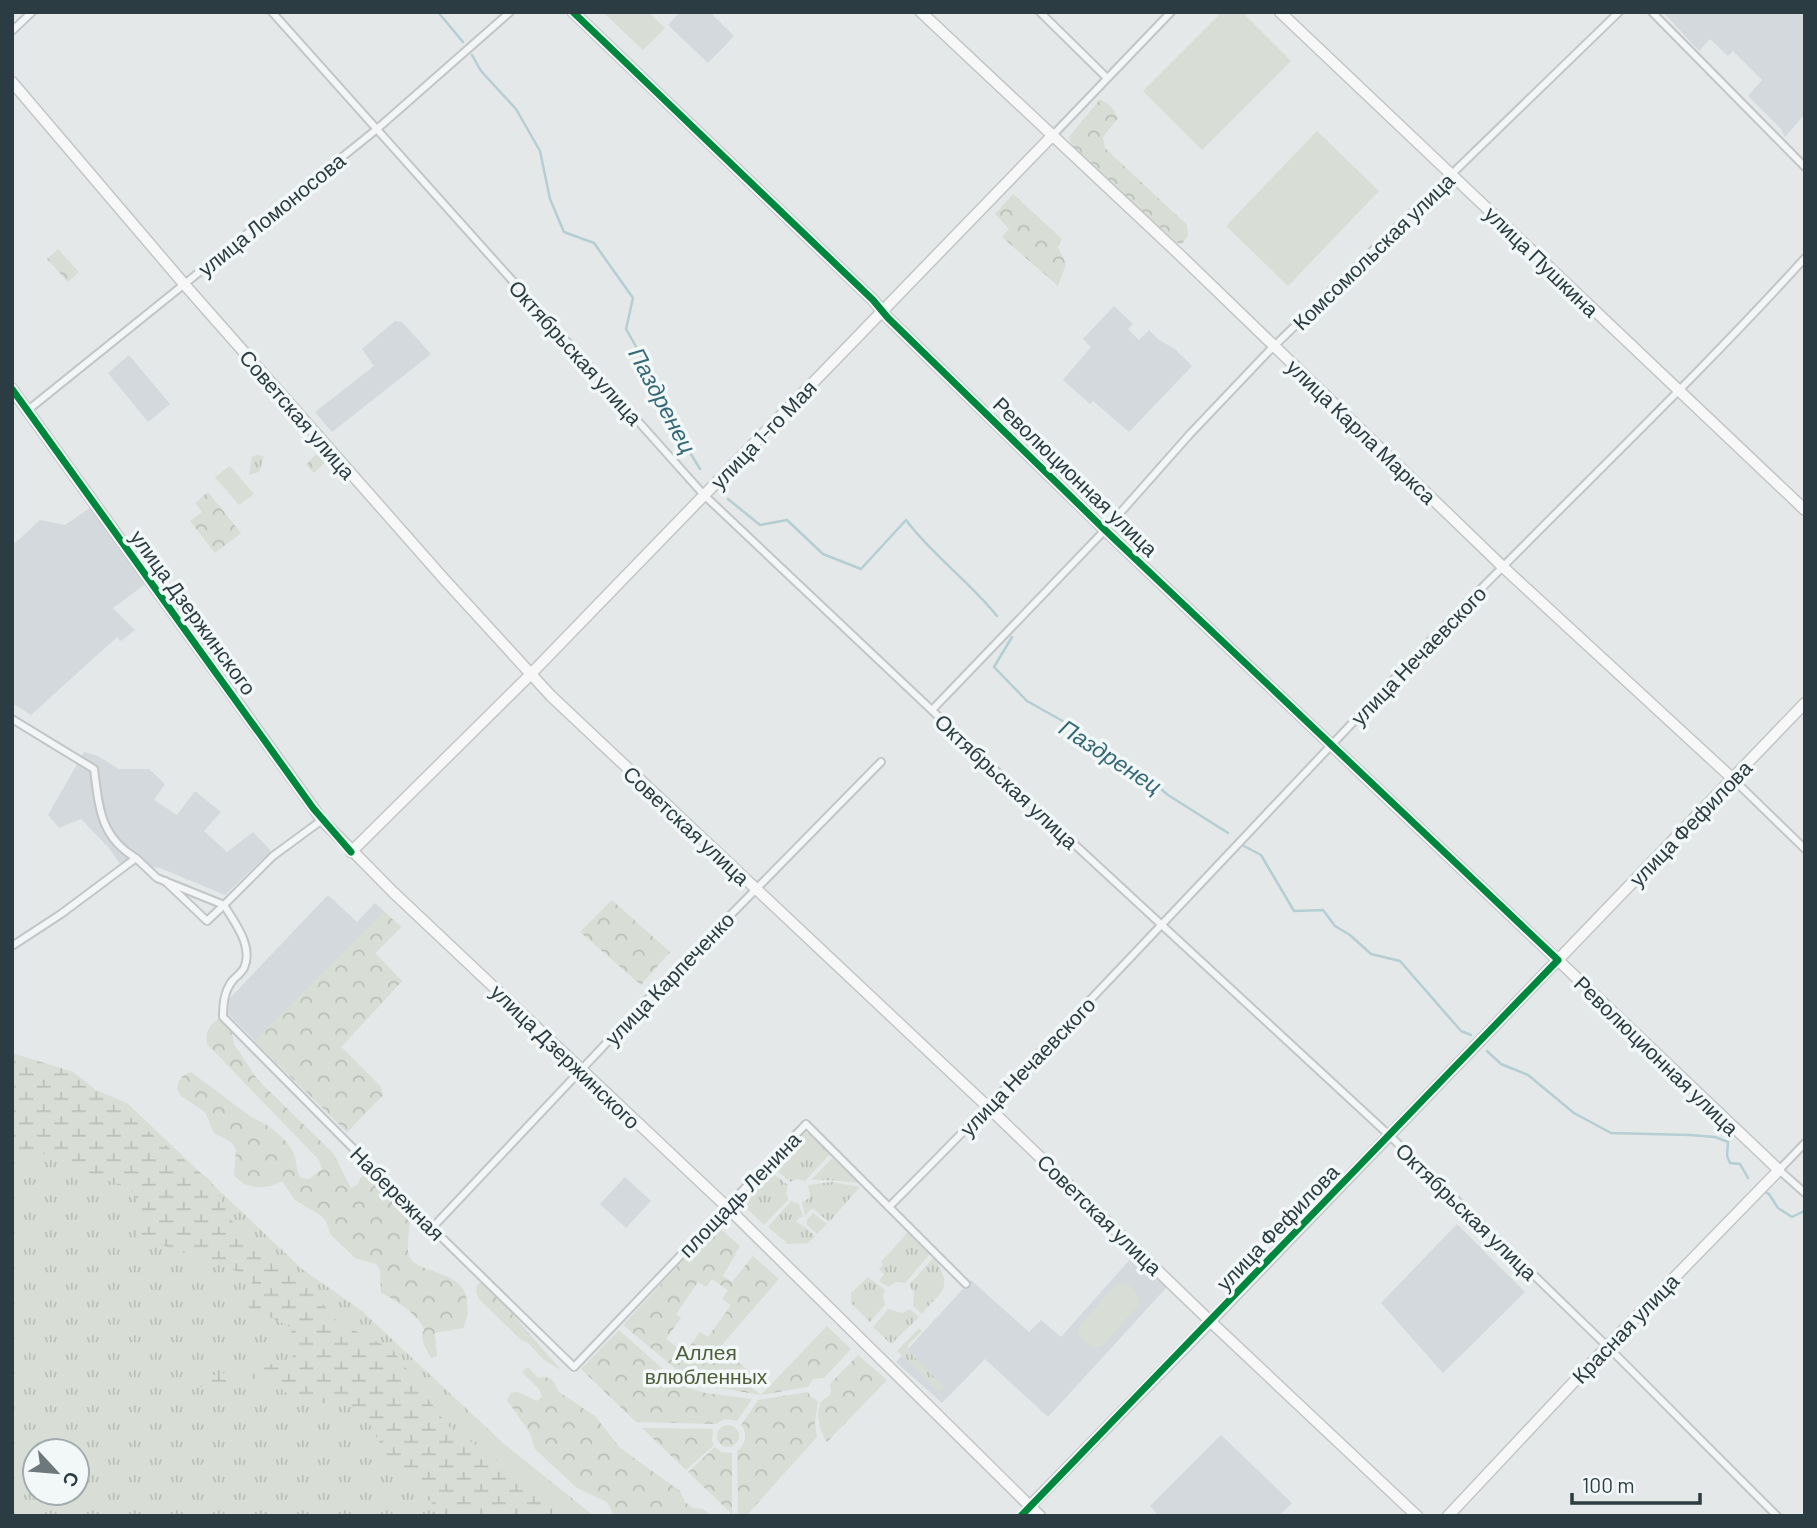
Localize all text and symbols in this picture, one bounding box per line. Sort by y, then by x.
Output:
street label: улица Ломоносова [192,147,350,281]
street label: Комсомольская улица [1287,167,1459,335]
street label: улица Пушкина [1480,200,1604,322]
street label: Октябрьская улица [504,274,648,430]
water label: Паздренец [623,342,703,458]
street label: Советская улица [235,344,361,484]
street label: улица Карла Маркса [1282,353,1442,509]
street label: улица 1-го Мая [705,374,821,494]
street label: Революционная улица [989,391,1164,561]
street label: улица Дзержинского [126,525,262,699]
street label: улица Нечаевского [1345,580,1491,730]
street label: Октябрьская улица [930,708,1084,854]
water label: Паздренец [1055,713,1167,799]
street label: улица Фефилова [1624,755,1757,891]
street label: Советская улица [619,760,755,890]
street label: улица Карпеченко [599,906,739,1050]
street label: Революционная улица [1570,970,1745,1140]
street label: улица Дзержинского [486,978,646,1134]
street label: улица Нечаевского [954,991,1100,1141]
street label: площадь Ленина [673,1126,805,1262]
street label: Октябрьская улица [1391,1137,1543,1285]
street label: Набережная [346,1141,450,1245]
street label: Советская улица [1033,1148,1168,1280]
street label: улица Фефилова [1211,1159,1344,1295]
street label: Красная улица [1566,1268,1684,1388]
park label: Аллея влюбленных [645,1339,768,1388]
north arrow [21,1437,91,1507]
scale bar [1572,1462,1700,1506]
text: С [58,1468,85,1491]
text: 100 m [1582,1472,1635,1497]

